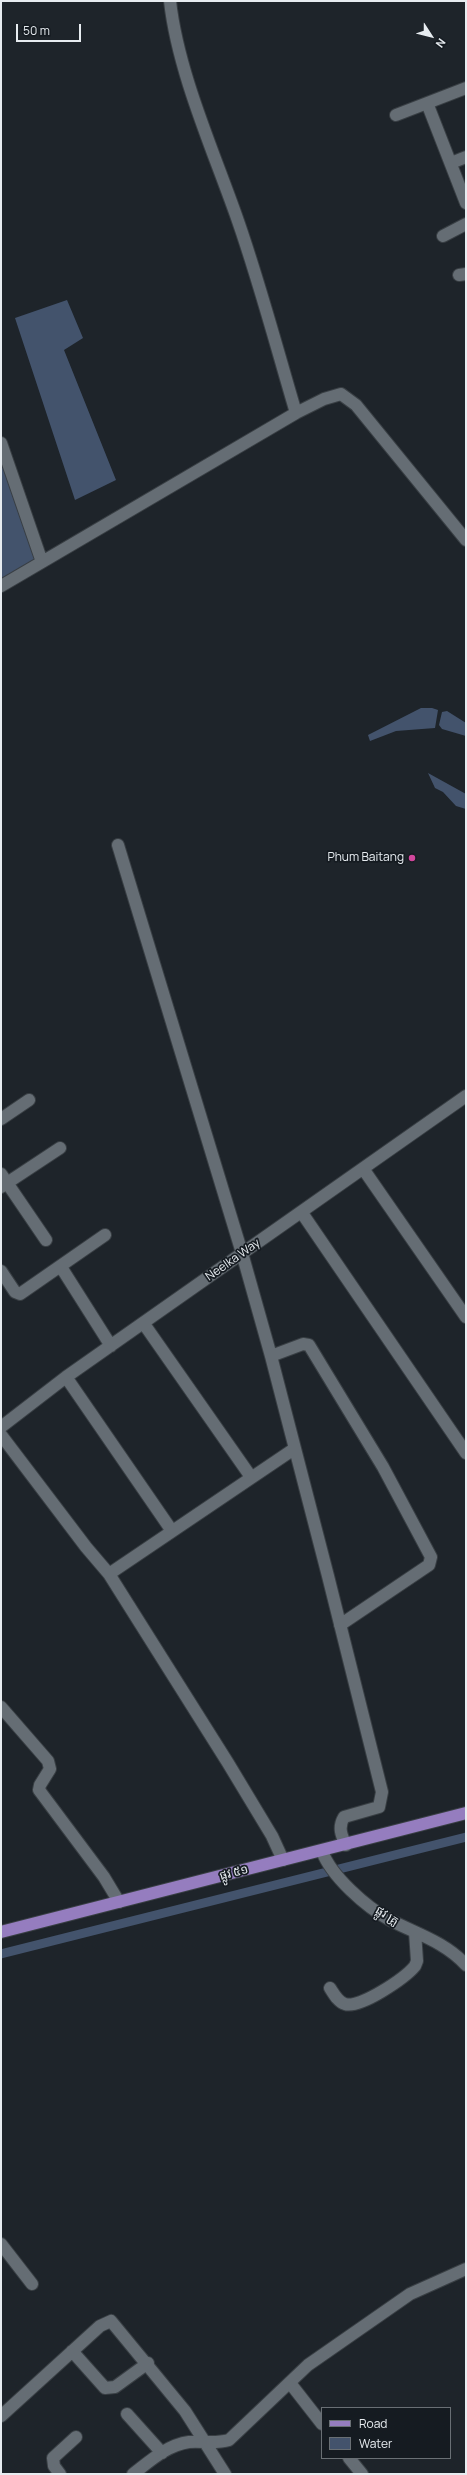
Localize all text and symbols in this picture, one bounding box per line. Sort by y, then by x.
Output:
scale bar [18,16,83,42]
north arrow [411,16,451,56]
text: 50 m [23,22,50,39]
text: N [433,36,450,51]
place label: Phum Baitang [327,851,404,865]
marker: Phum Baitang [407,853,417,863]
street label: Neelka Way [203,1236,263,1284]
street label: ផ្លូវ ៥១ [218,1862,250,1884]
street label: ផ្លូវ គ្រូ [373,1903,401,1929]
legend [321,2407,451,2459]
text: Road [359,2415,387,2432]
text: Water [359,2435,392,2452]

